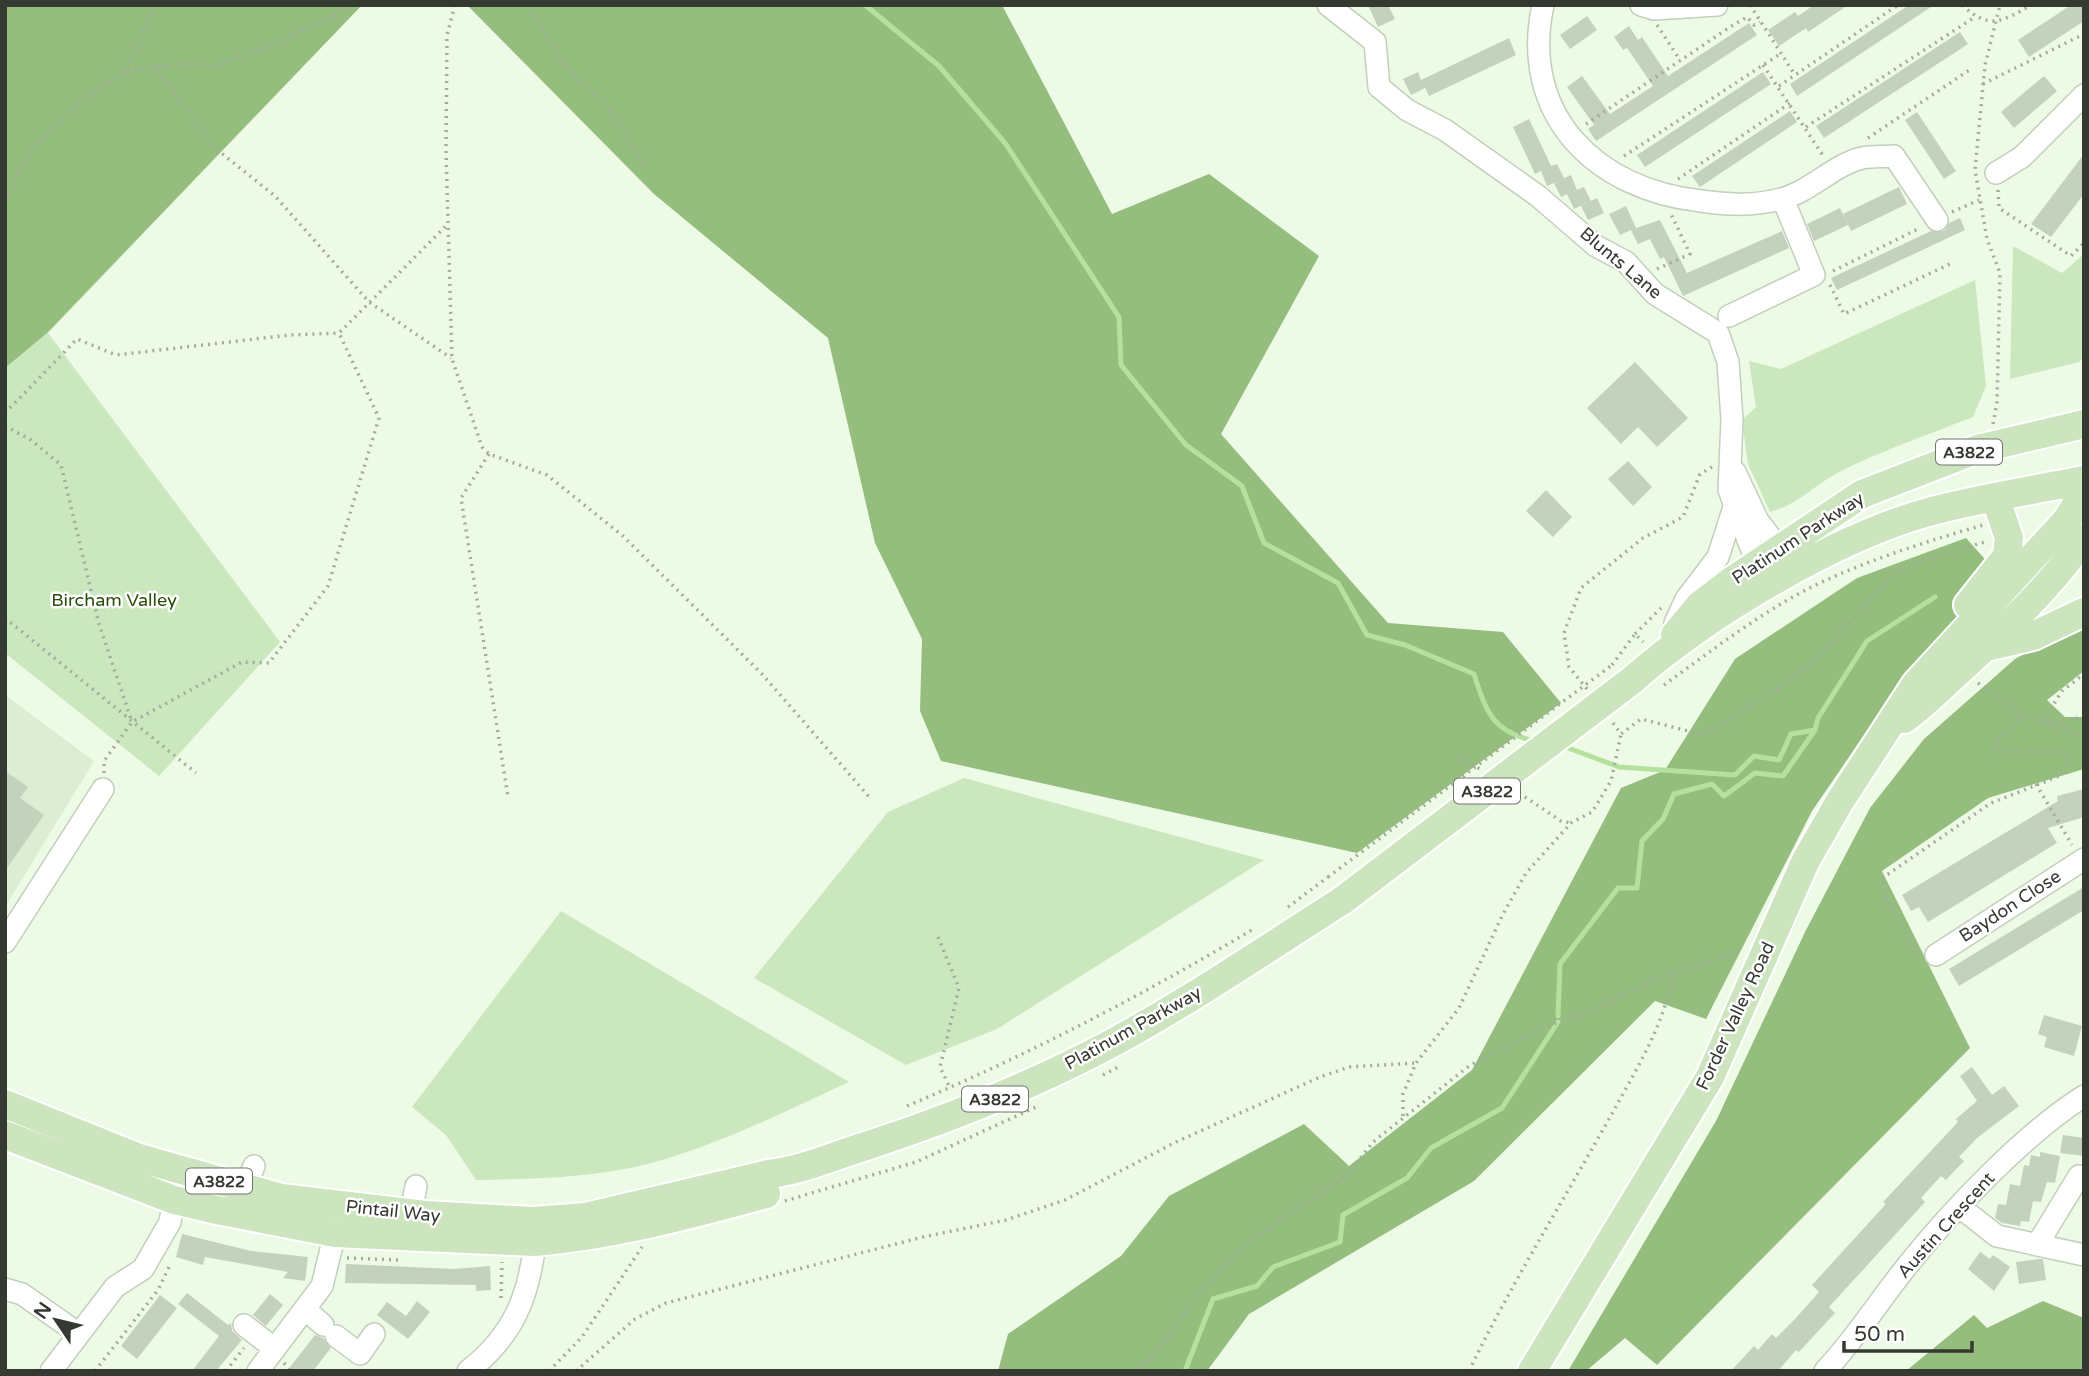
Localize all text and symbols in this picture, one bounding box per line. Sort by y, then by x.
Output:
street label: Blunts Lane [1575,222,1667,304]
road number: A3822 [1936,440,2002,464]
street label: Platinum Parkway [1728,487,1868,589]
park label: Bircham Valley [51,589,177,611]
road number: A3822 [1454,778,1520,804]
street label: Baydon Close [1955,865,2065,947]
street label: Forder Valley Road [1691,938,1779,1094]
street label: Platinum Parkway [1061,981,1206,1075]
road number: A3822 [962,1086,1028,1112]
street label: Austin Crescent [1893,1167,1999,1282]
road number: A3822 [186,1168,252,1194]
street label: Pintail Way [345,1195,442,1227]
north arrow [21,1285,91,1355]
text: N [30,1298,56,1323]
scale bar [1844,1310,1972,1354]
text: 50 m [1854,1322,1905,1347]

